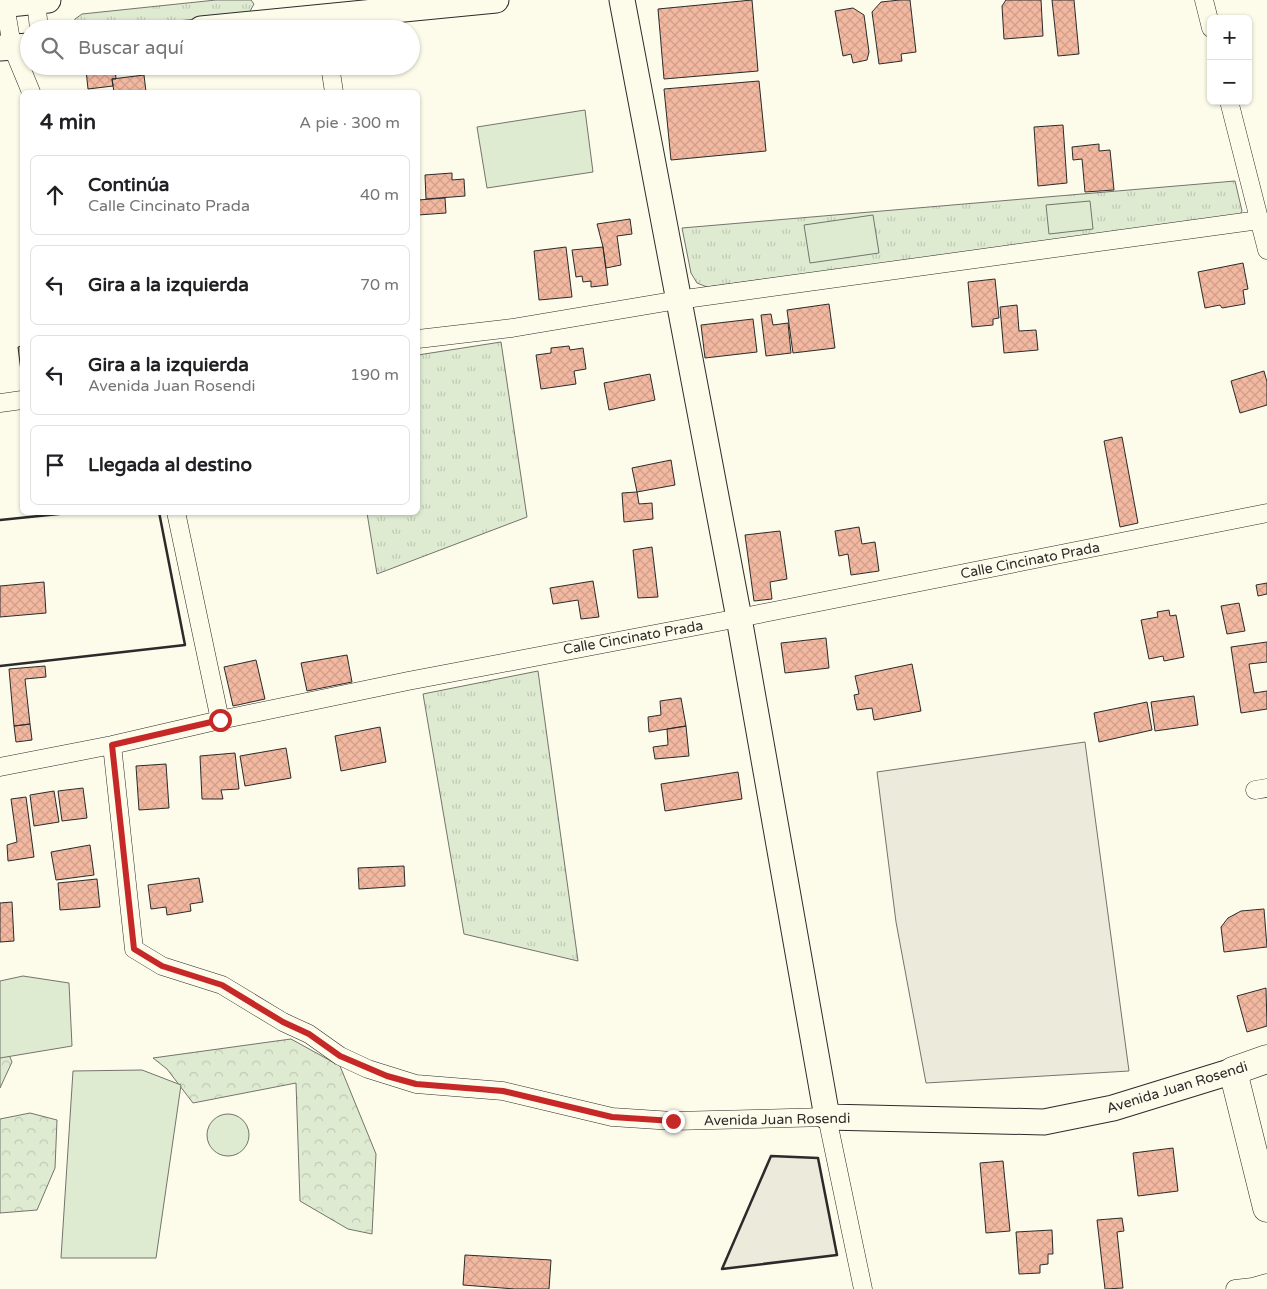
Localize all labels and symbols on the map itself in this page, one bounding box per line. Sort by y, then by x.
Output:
street label: Calle Cincinato Prada [959,539,1101,582]
street label: Calle Cincinato Prada [562,617,704,658]
route start [209,709,232,732]
street label: Avenida Juan Rosendi [1105,1058,1250,1117]
route end [662,1110,685,1133]
street label: Avenida Juan Rosendi [704,1110,850,1129]

